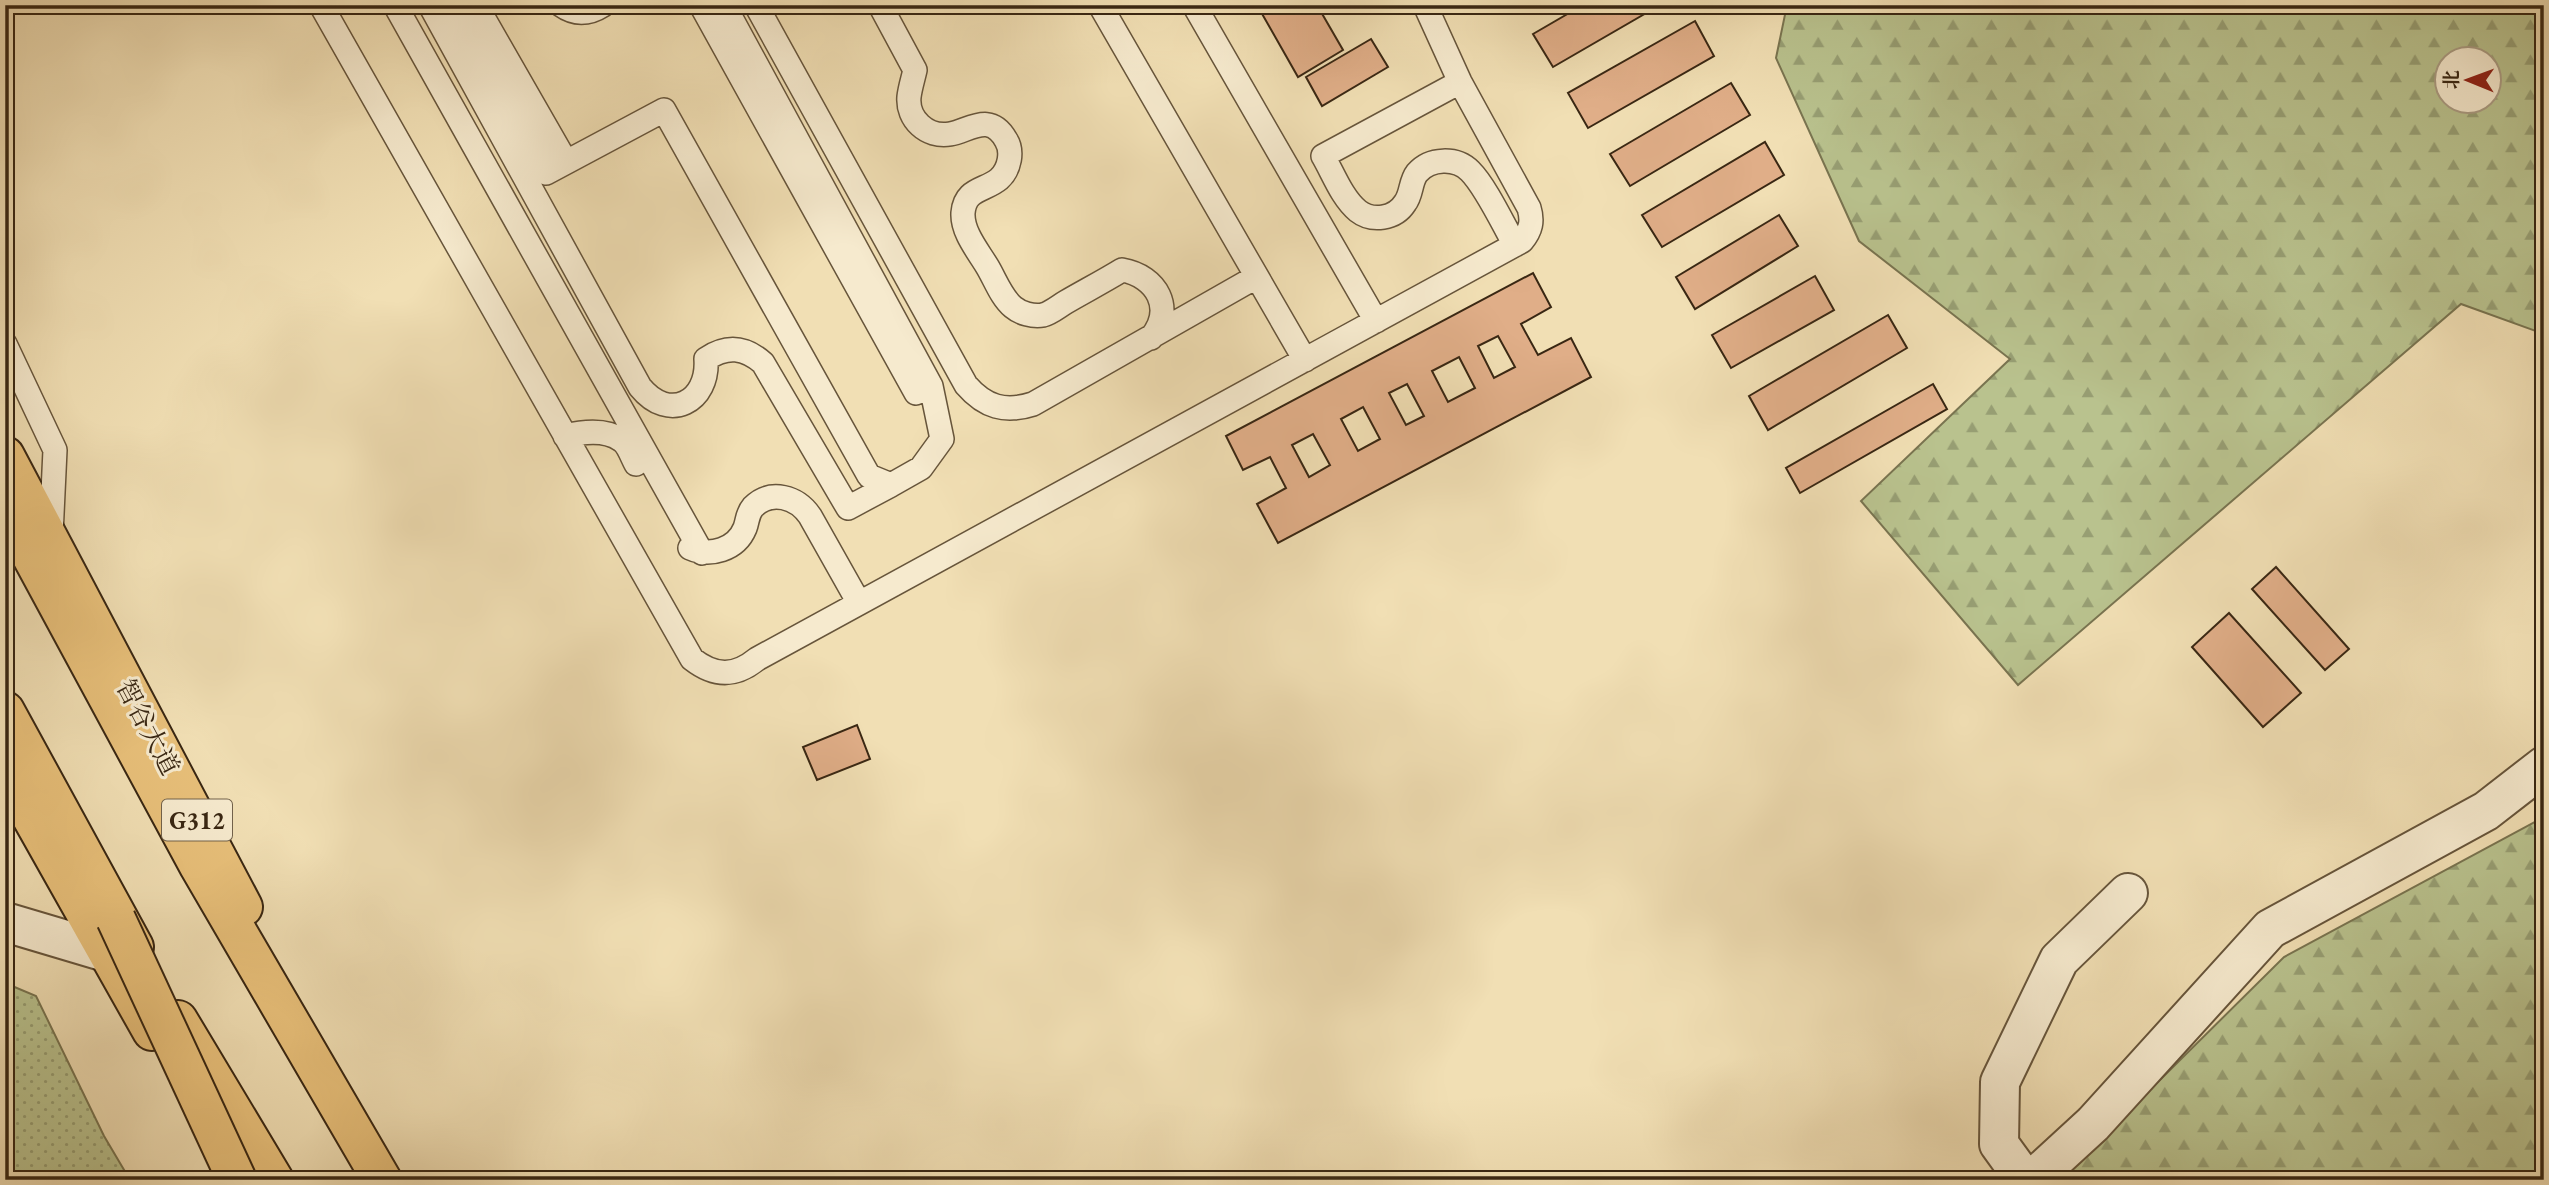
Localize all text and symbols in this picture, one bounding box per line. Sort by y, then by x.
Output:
north arrow [2434,46,2504,116]
text: 北 [2439,70,2464,89]
street label: 智谷大道 [109,673,187,781]
road number: G312 [162,800,232,840]

